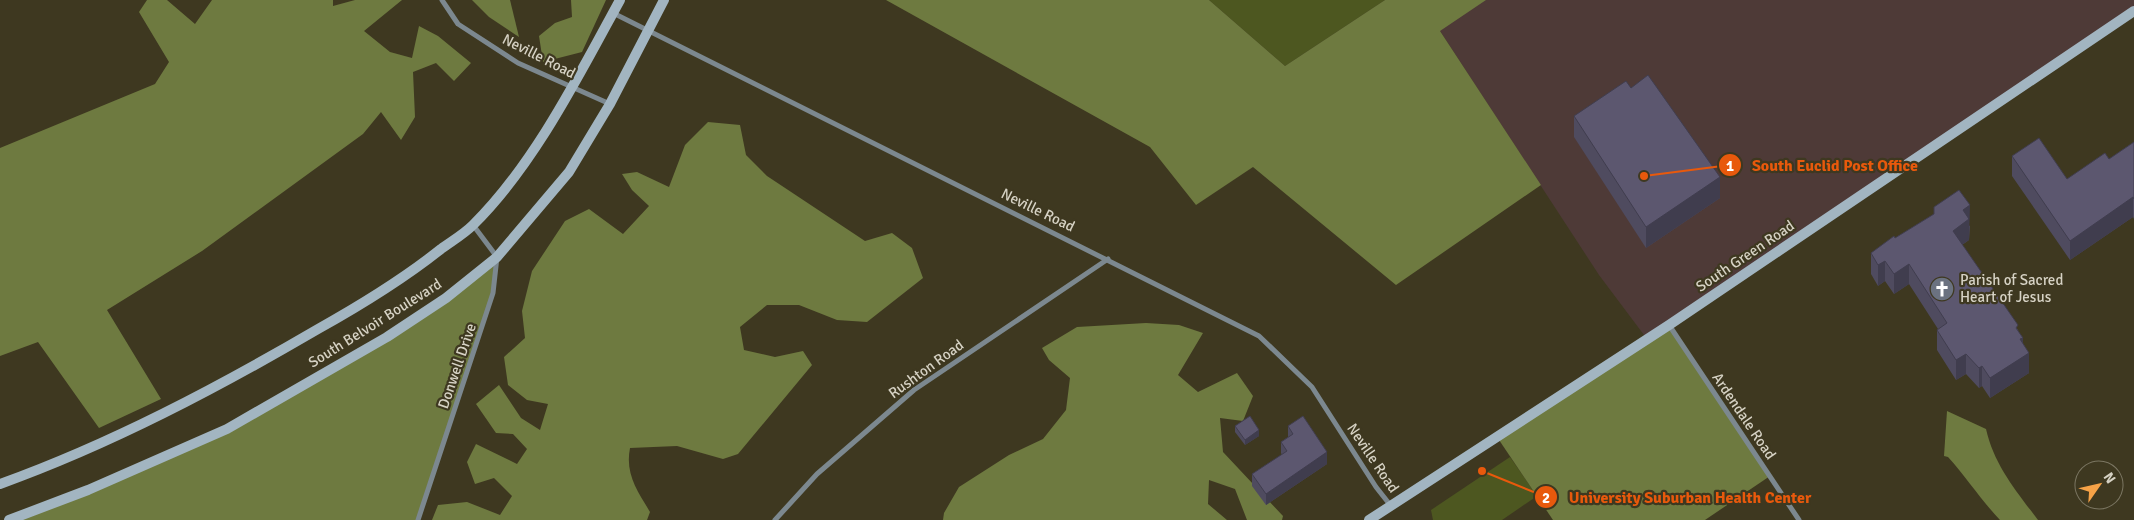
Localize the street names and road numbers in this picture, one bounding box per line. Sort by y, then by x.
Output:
street label: Neville Road [499,30,579,82]
street label: Neville Road [998,184,1078,236]
street label: South Green Road [1692,216,1798,295]
street label: South Belvoir Boulevard [305,275,445,371]
street label: Donwell Drive [434,321,480,411]
street label: Rushton Road [885,336,967,402]
street label: Ardendale Road [1708,369,1780,463]
street label: Neville Road [1343,420,1403,496]

